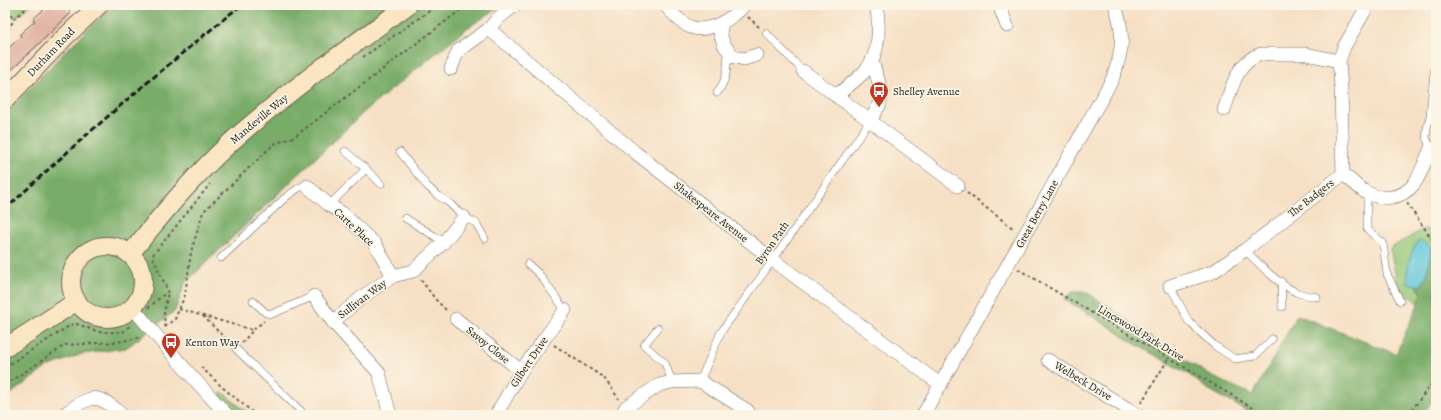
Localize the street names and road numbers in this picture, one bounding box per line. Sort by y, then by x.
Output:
street label: Durham Road [24,24,78,80]
street label: Mandeville Way [227,90,291,148]
street label: The Badgers [1285,175,1337,221]
street label: Great Berry Lane [1012,177,1062,251]
street label: Shakespeare Avenue [670,178,752,246]
street label: Carte Place [331,204,378,250]
street label: Byron Path [752,218,792,268]
street label: Sullivan Way [335,276,390,322]
street label: Lincewood Park Drive [1095,301,1187,365]
street label: Savoy Close [463,323,513,367]
street label: Gilbert Drive [507,334,552,390]
street label: Welbeck Drive [1051,357,1115,404]

